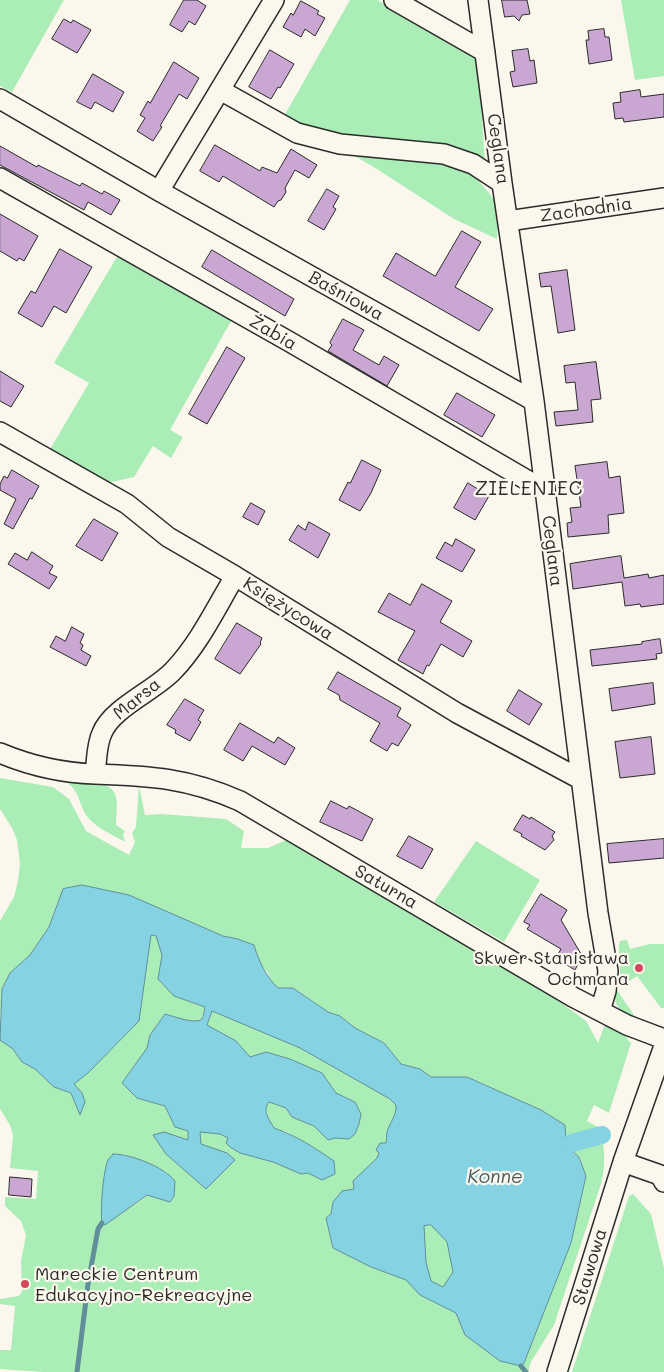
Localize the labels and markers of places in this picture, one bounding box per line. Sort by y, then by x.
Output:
place label: Skwer Stanisława Ochmana [474,947,629,990]
marker: Skwer Stanisława Ochmana [633,962,645,974]
place label: Mareckie Centrum Edukacyjno-Rekreacyjne [35,1263,252,1306]
marker: Mareckie Centrum Edukacyjno-Rekreacyjne [19,1278,31,1290]

